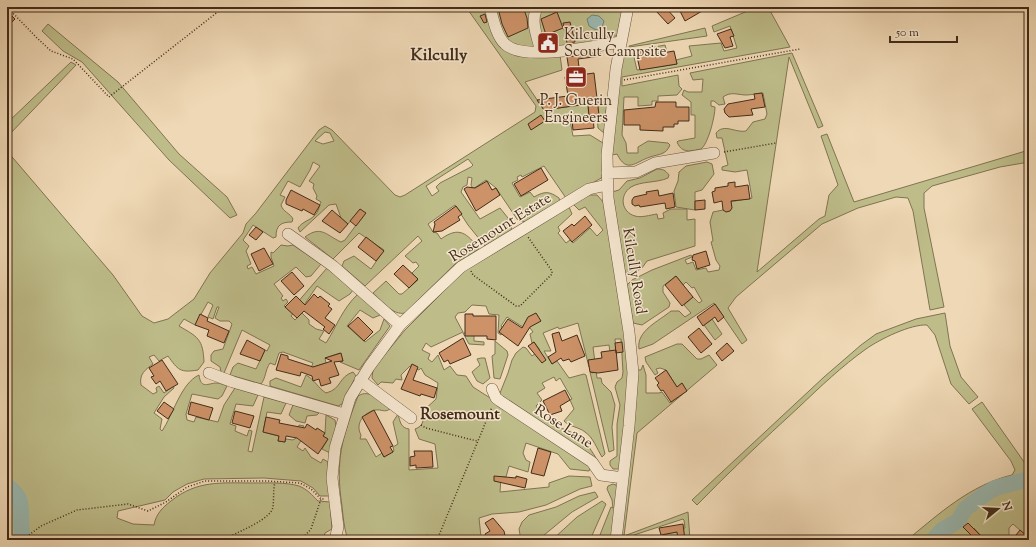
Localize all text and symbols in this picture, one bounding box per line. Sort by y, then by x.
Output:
scale bar [890,18,957,44]
text: 50 m [895,24,919,42]
place label: Kilcully Scout Campsite [564,25,666,63]
public building icon: Kilcully Scout Campsite [535,30,561,56]
district label: Kilcully [411,44,468,68]
office icon: P. J. Guerin Engineers [563,64,589,90]
place label: P. J. Guerin Engineers [540,91,612,129]
street label: Rosemount Estate [446,188,556,268]
street label: Kilcully Road [616,227,651,316]
street label: Rose Lane [530,400,597,454]
district label: Rosemount [420,404,500,427]
north arrow [978,489,1018,529]
text: N [997,499,1016,513]

